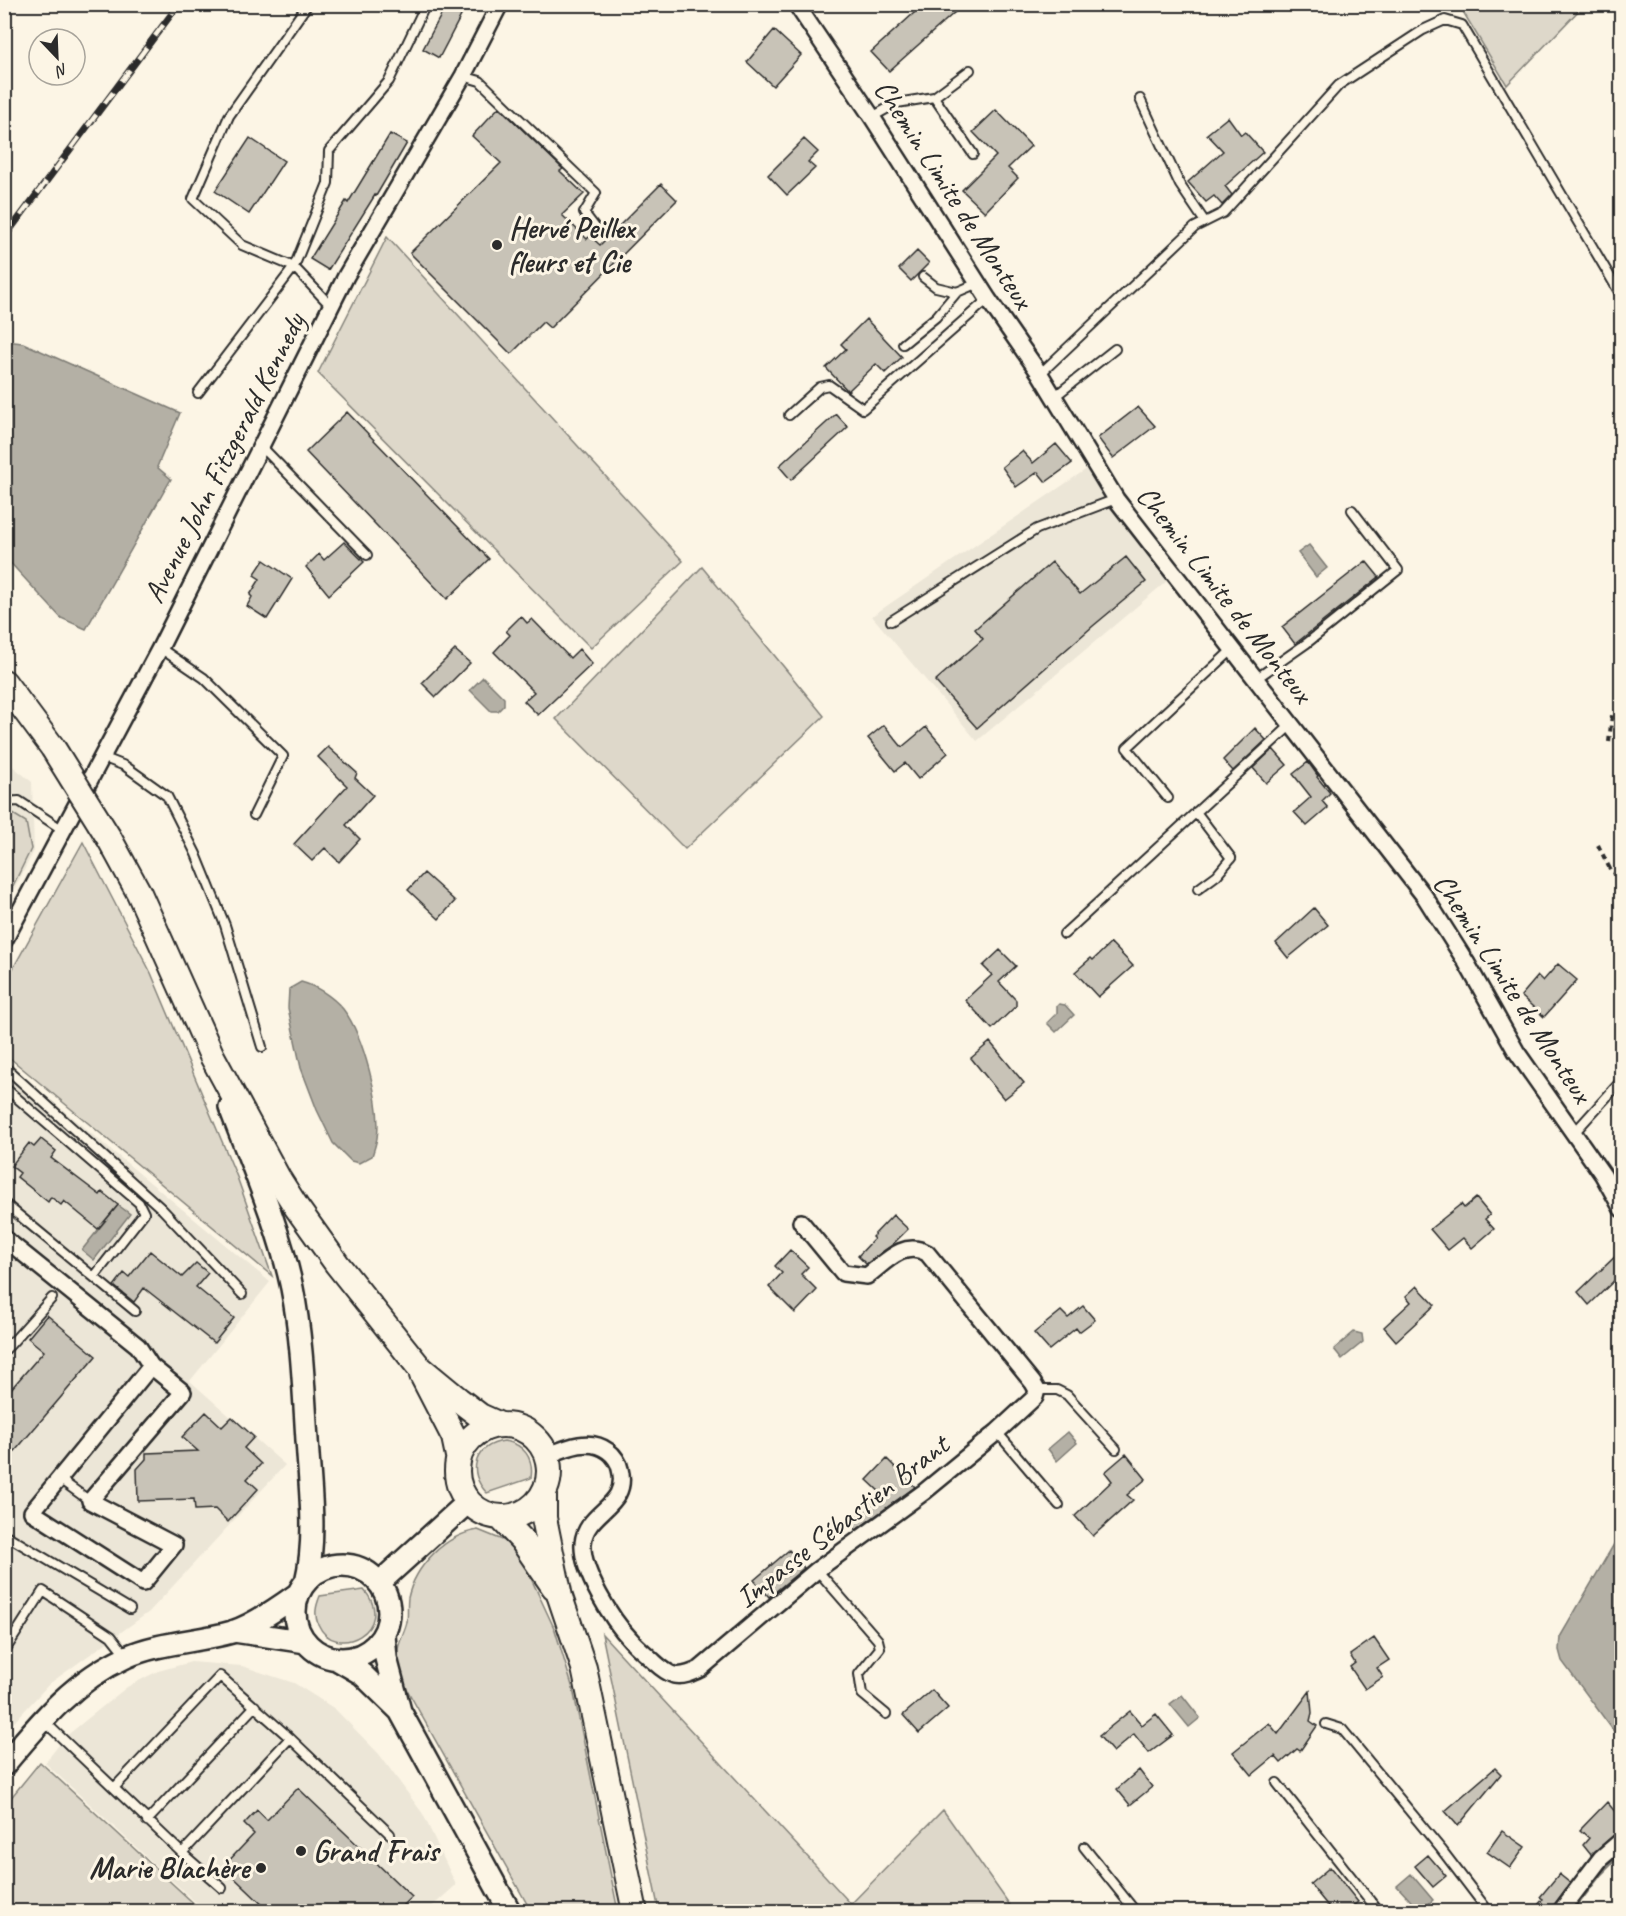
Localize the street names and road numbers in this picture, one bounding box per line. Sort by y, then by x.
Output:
street label: Chemin Limite de Monteux [866,72,1044,318]
street label: Avenue John Fitzgerald Kennedy [134,305,314,609]
street label: Chemin Limite de Monteux [1128,478,1323,713]
street label: Chemin Limite de Monteux [1425,866,1603,1112]
street label: Impasse Sébastien Brant [728,1424,959,1616]

